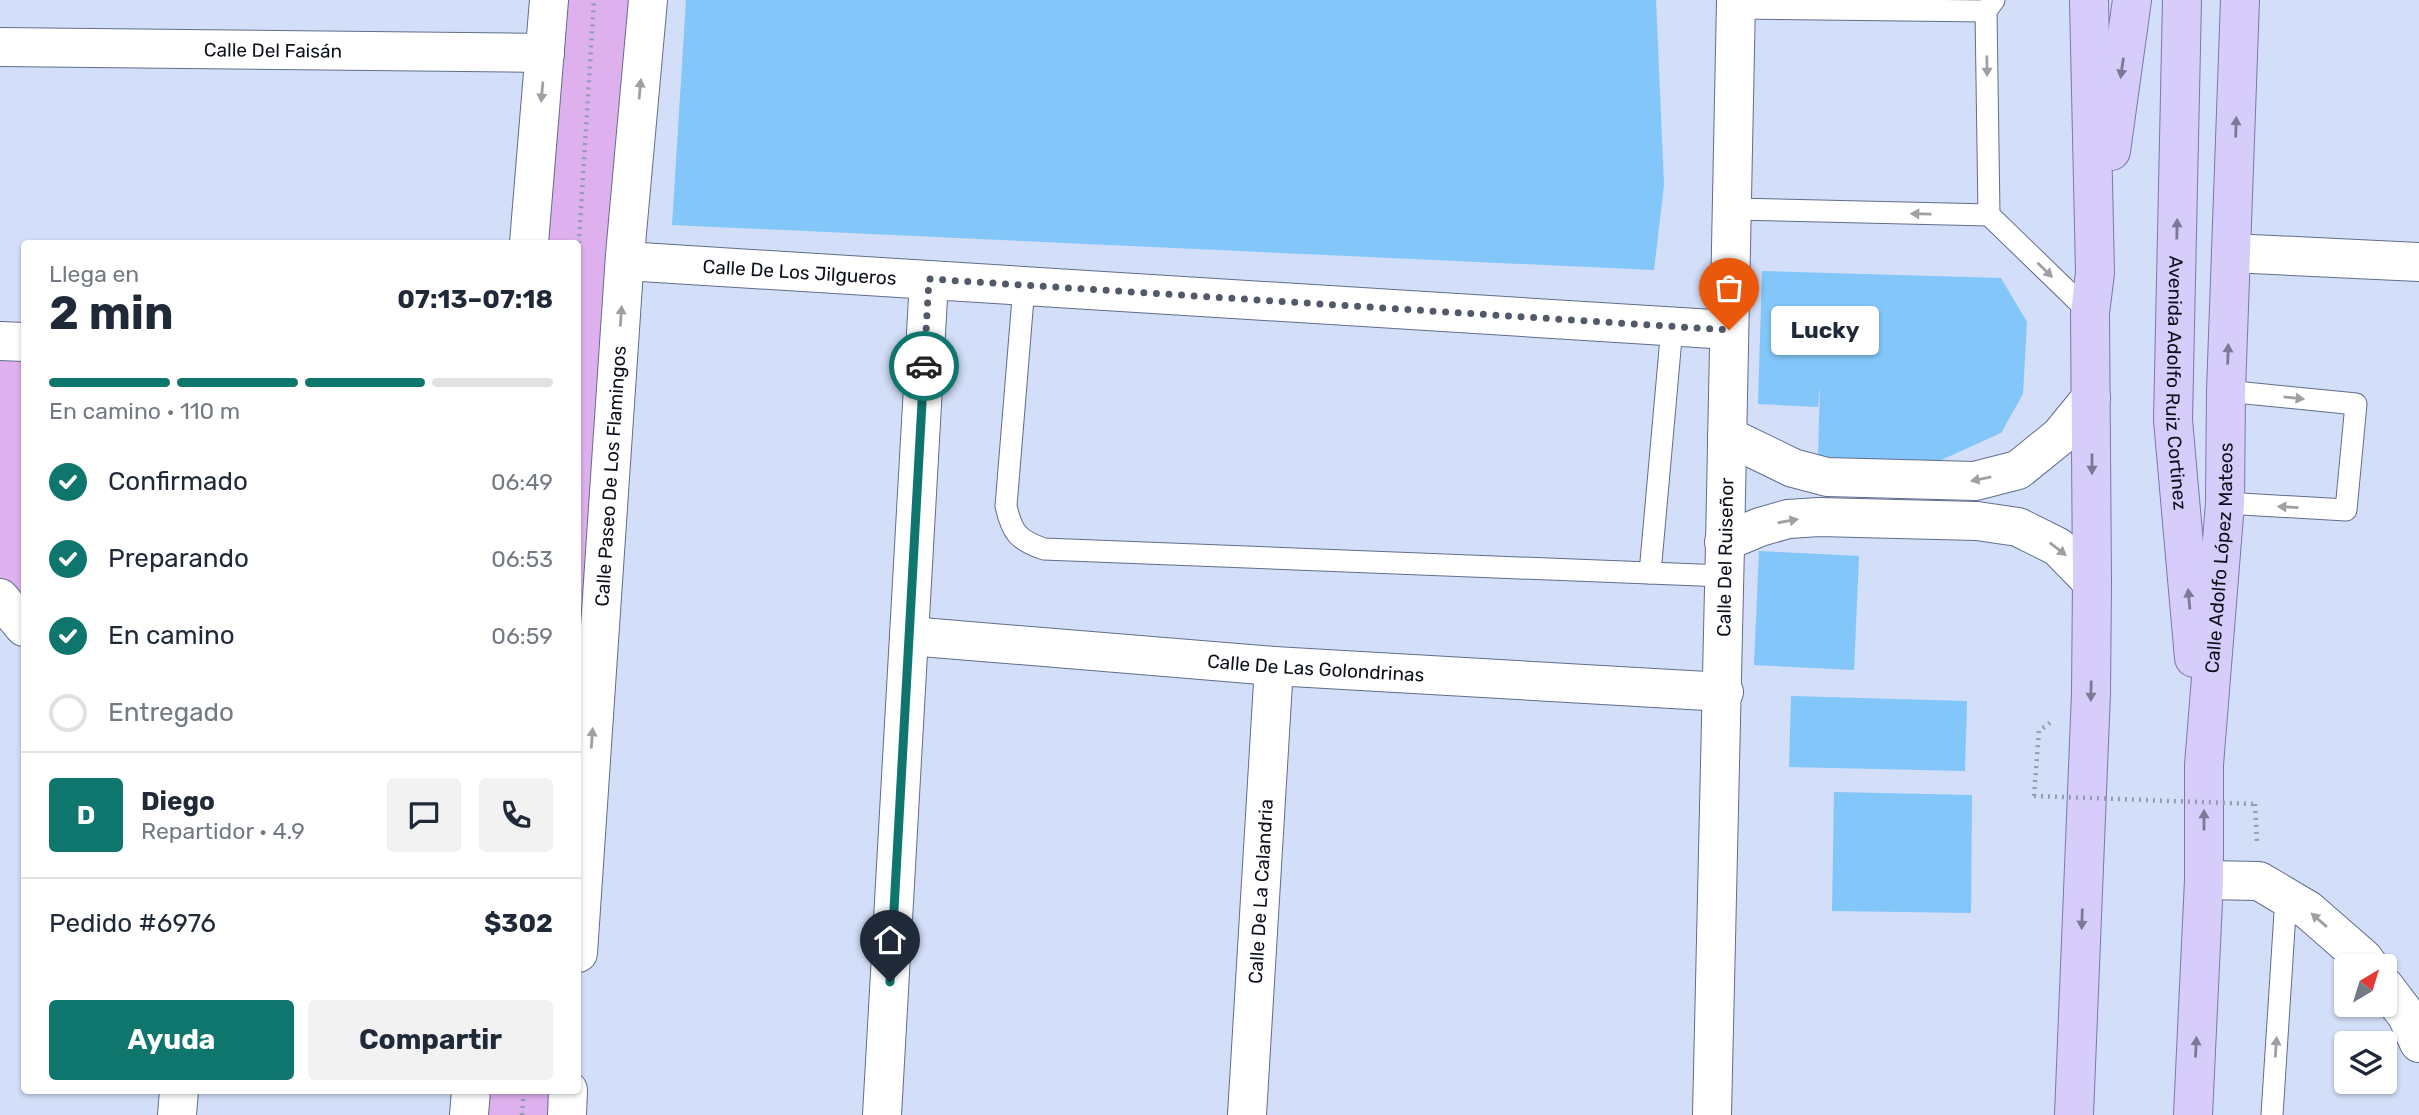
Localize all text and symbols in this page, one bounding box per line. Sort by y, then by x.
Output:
street label: Calle Del Faisán [204,38,342,62]
one-way arrow [1981,55,1992,77]
one-way arrow [2117,57,2128,79]
one-way arrow [635,78,646,100]
one-way arrow [536,82,547,104]
one-way arrow [2230,116,2241,138]
one-way arrow [1910,208,1932,220]
one-way arrow [2171,218,2183,240]
street label: Calle De Los Jilgueros [702,254,897,289]
street label: Avenida Adolfo Ruiz Cortinez [2161,255,2192,511]
pin [1699,258,1759,330]
text: Llega en [49,260,139,288]
one-way arrow [2036,261,2053,277]
icon: bag [1710,269,1748,307]
text: 07:13–07:18 [397,284,553,315]
text: 2 min [49,286,174,341]
one-way arrow [616,304,627,326]
callout: Lucky [1771,306,1880,354]
text: Lucky [1790,316,1860,344]
courier [889,331,959,401]
one-way arrow [2222,343,2233,365]
street label: Calle Paseo De Los Flamingos [590,345,630,607]
icon: car [905,347,943,385]
one-way arrow [2284,393,2306,404]
text: En camino · 110 m [49,397,240,425]
street label: Calle Adolfo López Mateos [2200,442,2237,674]
one-way arrow [2086,453,2097,475]
icon: check [49,463,87,501]
text: Confirmado [108,466,248,497]
text: 06:49 [491,468,553,496]
one-way arrow [1970,474,1992,485]
street label: Calle Del Ruiseñor [1712,477,1738,637]
one-way arrow [2276,501,2298,512]
one-way arrow [1777,515,1799,526]
icon: check [49,540,87,578]
one-way arrow [2049,542,2067,556]
text: Preparando [108,543,249,574]
text: 06:53 [491,545,553,573]
one-way arrow [2183,588,2194,610]
icon: check [49,617,87,655]
text: En camino [108,620,235,651]
text: 06:59 [491,622,553,650]
street label: Calle De Las Golondrinas [1206,649,1425,686]
one-way arrow [2085,680,2097,702]
text: Entregado [108,697,234,728]
one-way arrow [587,727,598,749]
button: chat [387,778,461,852]
button: phone [479,778,553,852]
text: Diego [141,786,215,817]
street label: Calle De La Calandria [1243,798,1277,985]
text: D [77,800,95,831]
one-way arrow [2198,808,2210,830]
text: Repartidor · 4.9 [141,817,305,845]
text: Pedido #6976 [49,908,216,939]
text: $302 [484,908,553,939]
one-way arrow [2077,908,2088,930]
pin [860,910,920,982]
one-way arrow [2310,912,2328,928]
icon: home [871,921,909,959]
north arrow [2334,954,2398,1017]
map controls [2334,954,2397,1094]
button: Ayuda [49,1000,294,1080]
button: Compartir [308,1000,553,1080]
button: layers [2334,1031,2397,1094]
one-way arrow [2191,1036,2202,1058]
one-way arrow [2271,1036,2282,1058]

